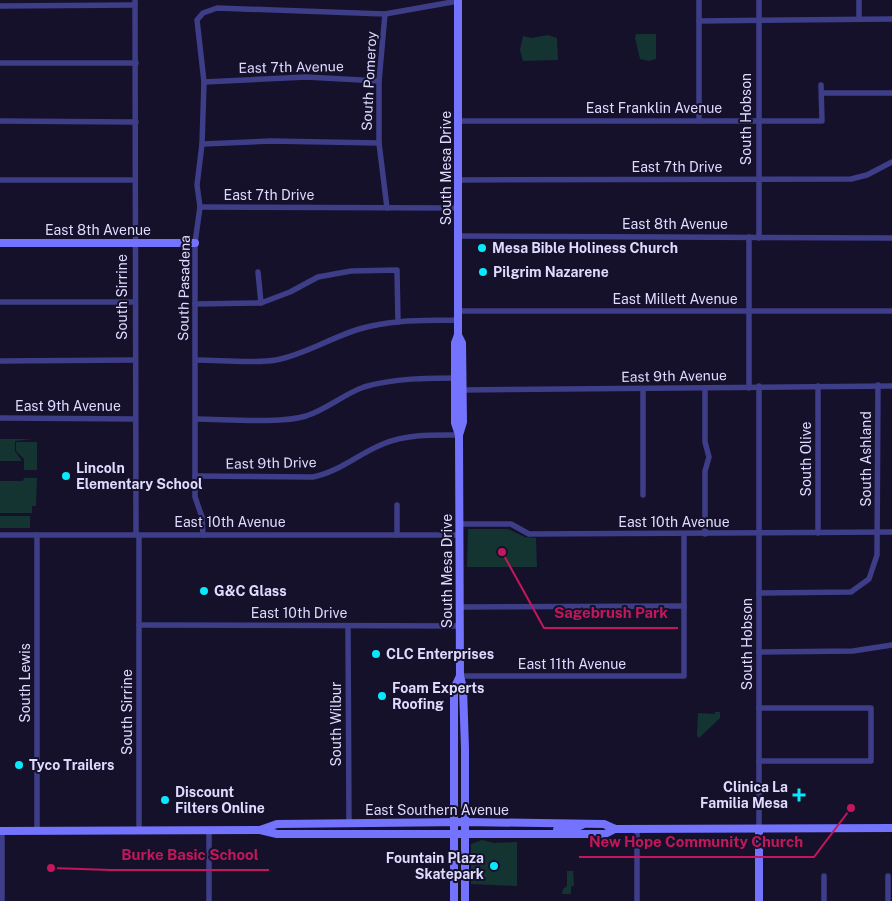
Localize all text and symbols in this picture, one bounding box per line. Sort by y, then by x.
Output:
street label: South Pomeroy [358,30,380,131]
street label: East 7th Avenue [238,58,344,76]
street label: South Hobson [738,73,754,165]
street label: East Franklin Avenue [586,100,722,116]
street label: South Mesa Drive [438,111,454,225]
street label: East 7th Drive [632,159,722,175]
street label: East 7th Drive [224,187,314,203]
street label: East 8th Avenue [622,216,728,232]
street label: East 8th Avenue [45,222,151,238]
street label: South Pasadena [175,235,193,341]
place label: Mesa Bible Holiness Church [492,240,678,256]
marker: Mesa Bible Holiness Church [476,242,488,254]
street label: South Sirrine [114,254,130,340]
place label: Pilgrim Nazarene [493,264,609,280]
marker: Pilgrim Nazarene [477,266,489,278]
street label: East Millett Avenue [612,291,738,307]
street label: East 9th Avenue [621,367,727,385]
street label: East 9th Avenue [15,398,121,414]
street label: South Ashland [858,411,874,507]
street label: South Olive [798,421,814,497]
street label: East 9th Drive [225,454,317,472]
place label: Lincoln Elementary School [76,460,203,492]
marker: Lincoln Elementary School [60,470,72,482]
street label: East 10th Avenue [174,514,286,530]
street label: South Mesa Drive [439,514,455,628]
street label: East 10th Avenue [618,514,730,530]
place label: G&C Glass [214,583,287,599]
marker: G&C Glass [198,585,210,597]
callout: Sagebrush Park [544,598,678,628]
street label: South Hobson [739,598,755,690]
text: Sagebrush Park [554,604,668,621]
street label: East 10th Drive [251,605,347,621]
street label: South Lewis [17,643,33,723]
place label: CLC Enterprises [386,646,494,662]
marker: CLC Enterprises [370,648,382,660]
street label: East 11th Avenue [518,656,626,672]
street label: South Sirrine [119,669,135,755]
place label: Foam Experts Roofing [392,680,484,712]
street label: South Wilbur [328,681,344,767]
marker: Foam Experts Roofing [376,690,388,702]
place label: Tyco Trailers [29,757,114,773]
marker: Tyco Trailers [13,759,25,771]
place label: Clinica La Familia Mesa [700,779,788,811]
place label: Discount Filters Online [175,784,265,816]
marker: Clinica La Familia Mesa [792,788,806,802]
marker: Discount Filters Online [159,794,171,806]
street label: East Southern Avenue [365,802,509,818]
callout: New Hope Community Church [579,827,814,857]
text: New Hope Community Church [589,833,803,850]
callout: Burke Basic School [111,840,269,870]
text: Burke Basic School [121,846,259,863]
place label: Fountain Plaza Skatepark [386,850,484,882]
marker: Fountain Plaza Skatepark [488,860,500,872]

